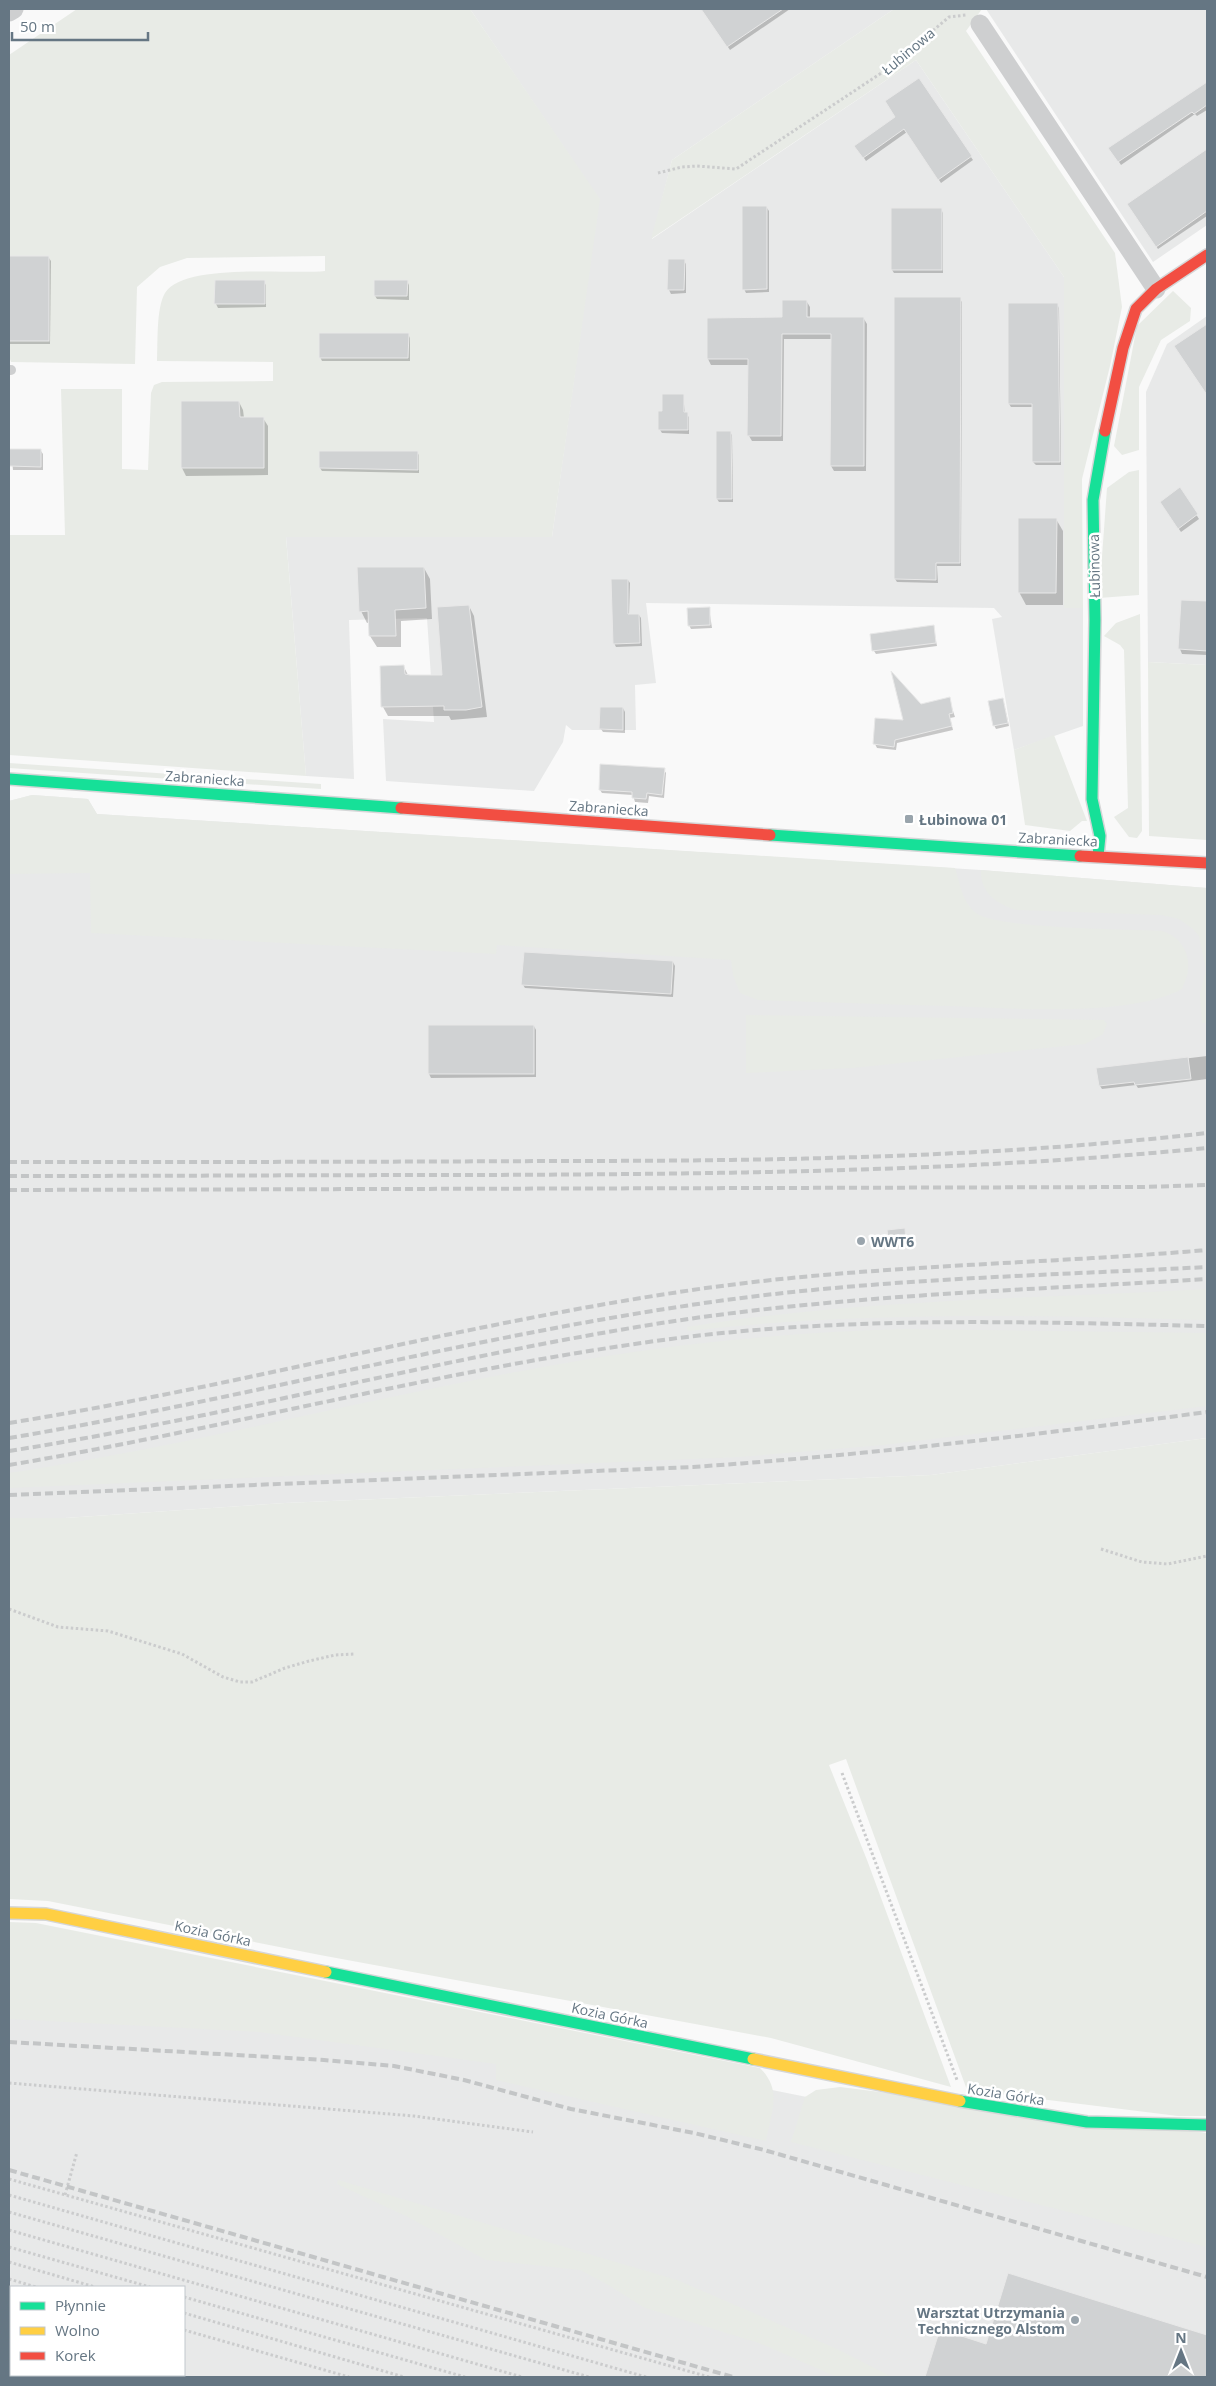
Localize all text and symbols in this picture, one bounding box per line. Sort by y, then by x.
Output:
scale bar [12,10,149,42]
text: 50 m [20,16,55,36]
street label: Łubinowa [878,23,938,79]
street label: Łubinowa [1084,534,1104,598]
street label: Zabraniecka [165,766,245,790]
street label: Zabraniecka [569,796,649,820]
place label: Łubinowa 01 [919,810,1007,829]
marker: Łubinowa 01 [903,813,915,825]
street label: Zabraniecka [1018,827,1098,851]
place label: WWT6 [871,1232,914,1251]
marker: WWT6 [855,1235,867,1247]
street label: Kozia Górka [173,1916,253,1950]
street label: Kozia Górka [570,1998,650,2032]
street label: Kozia Górka [966,2079,1046,2109]
legend [10,2286,185,2376]
text: Płynnie [55,2295,106,2315]
place label: Warsztat Utrzymania Technicznego Alstom [917,2303,1065,2338]
marker: Warsztat Utrzymania Technicznego Alstom [1069,2314,1081,2326]
text: Wolno [55,2320,100,2340]
north arrow [1156,2326,1206,2376]
text: N [1175,2328,1187,2347]
text: Korek [55,2345,96,2365]

